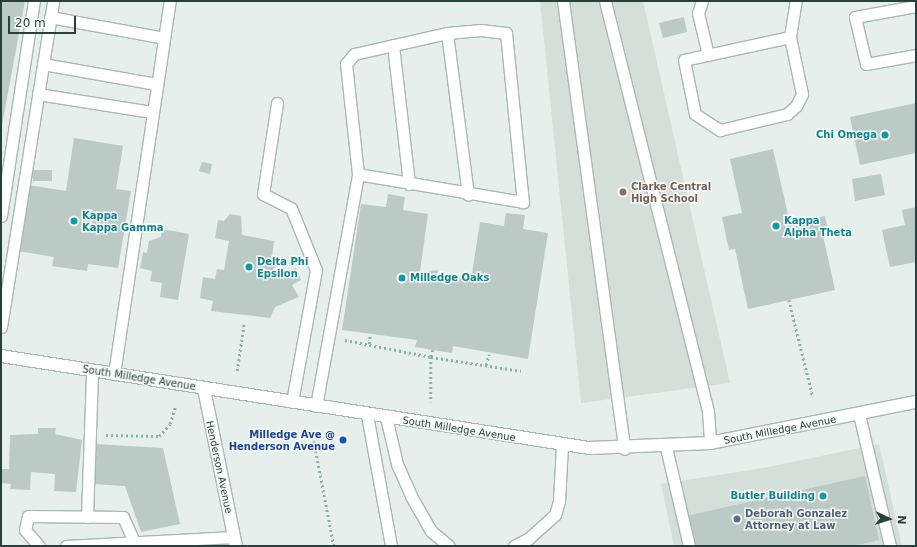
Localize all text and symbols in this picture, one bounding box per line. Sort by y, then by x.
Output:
scale bar [10,8,78,34]
text: 20 m [15,16,46,30]
place label: Chi Omega [816,129,877,141]
marker: Chi Omega [880,130,890,140]
place label: Clarke Central High School [631,180,711,204]
marker: Clarke Central High School [618,187,628,197]
place label: Kappa Kappa Gamma [82,209,164,232]
place label: Kappa Alpha Theta [784,214,852,238]
marker: Kappa Kappa Gamma [69,216,79,226]
marker: Kappa Alpha Theta [771,221,781,231]
place label: Delta Phi Epsilon [257,255,308,278]
marker: Delta Phi Epsilon [244,262,254,272]
place label: Milledge Oaks [410,272,489,284]
marker: Milledge Oaks [397,273,407,283]
street label: South Milledge Avenue [81,363,197,393]
street label: South Milledge Avenue [723,413,837,447]
street label: South Milledge Avenue [401,414,517,444]
street label: Henderson Avenue [203,419,235,515]
place label: Milledge Ave @ Henderson Avenue [229,428,335,452]
marker: Milledge Ave @ Henderson Avenue [338,435,348,445]
place label: Butler Building [730,490,815,502]
marker: Butler Building [818,491,828,501]
north arrow [869,499,909,539]
place label: Deborah Gonzalez Attorney at Law [745,507,847,530]
marker: Deborah Gonzalez Attorney at Law [732,514,742,524]
text: N [895,515,908,525]

